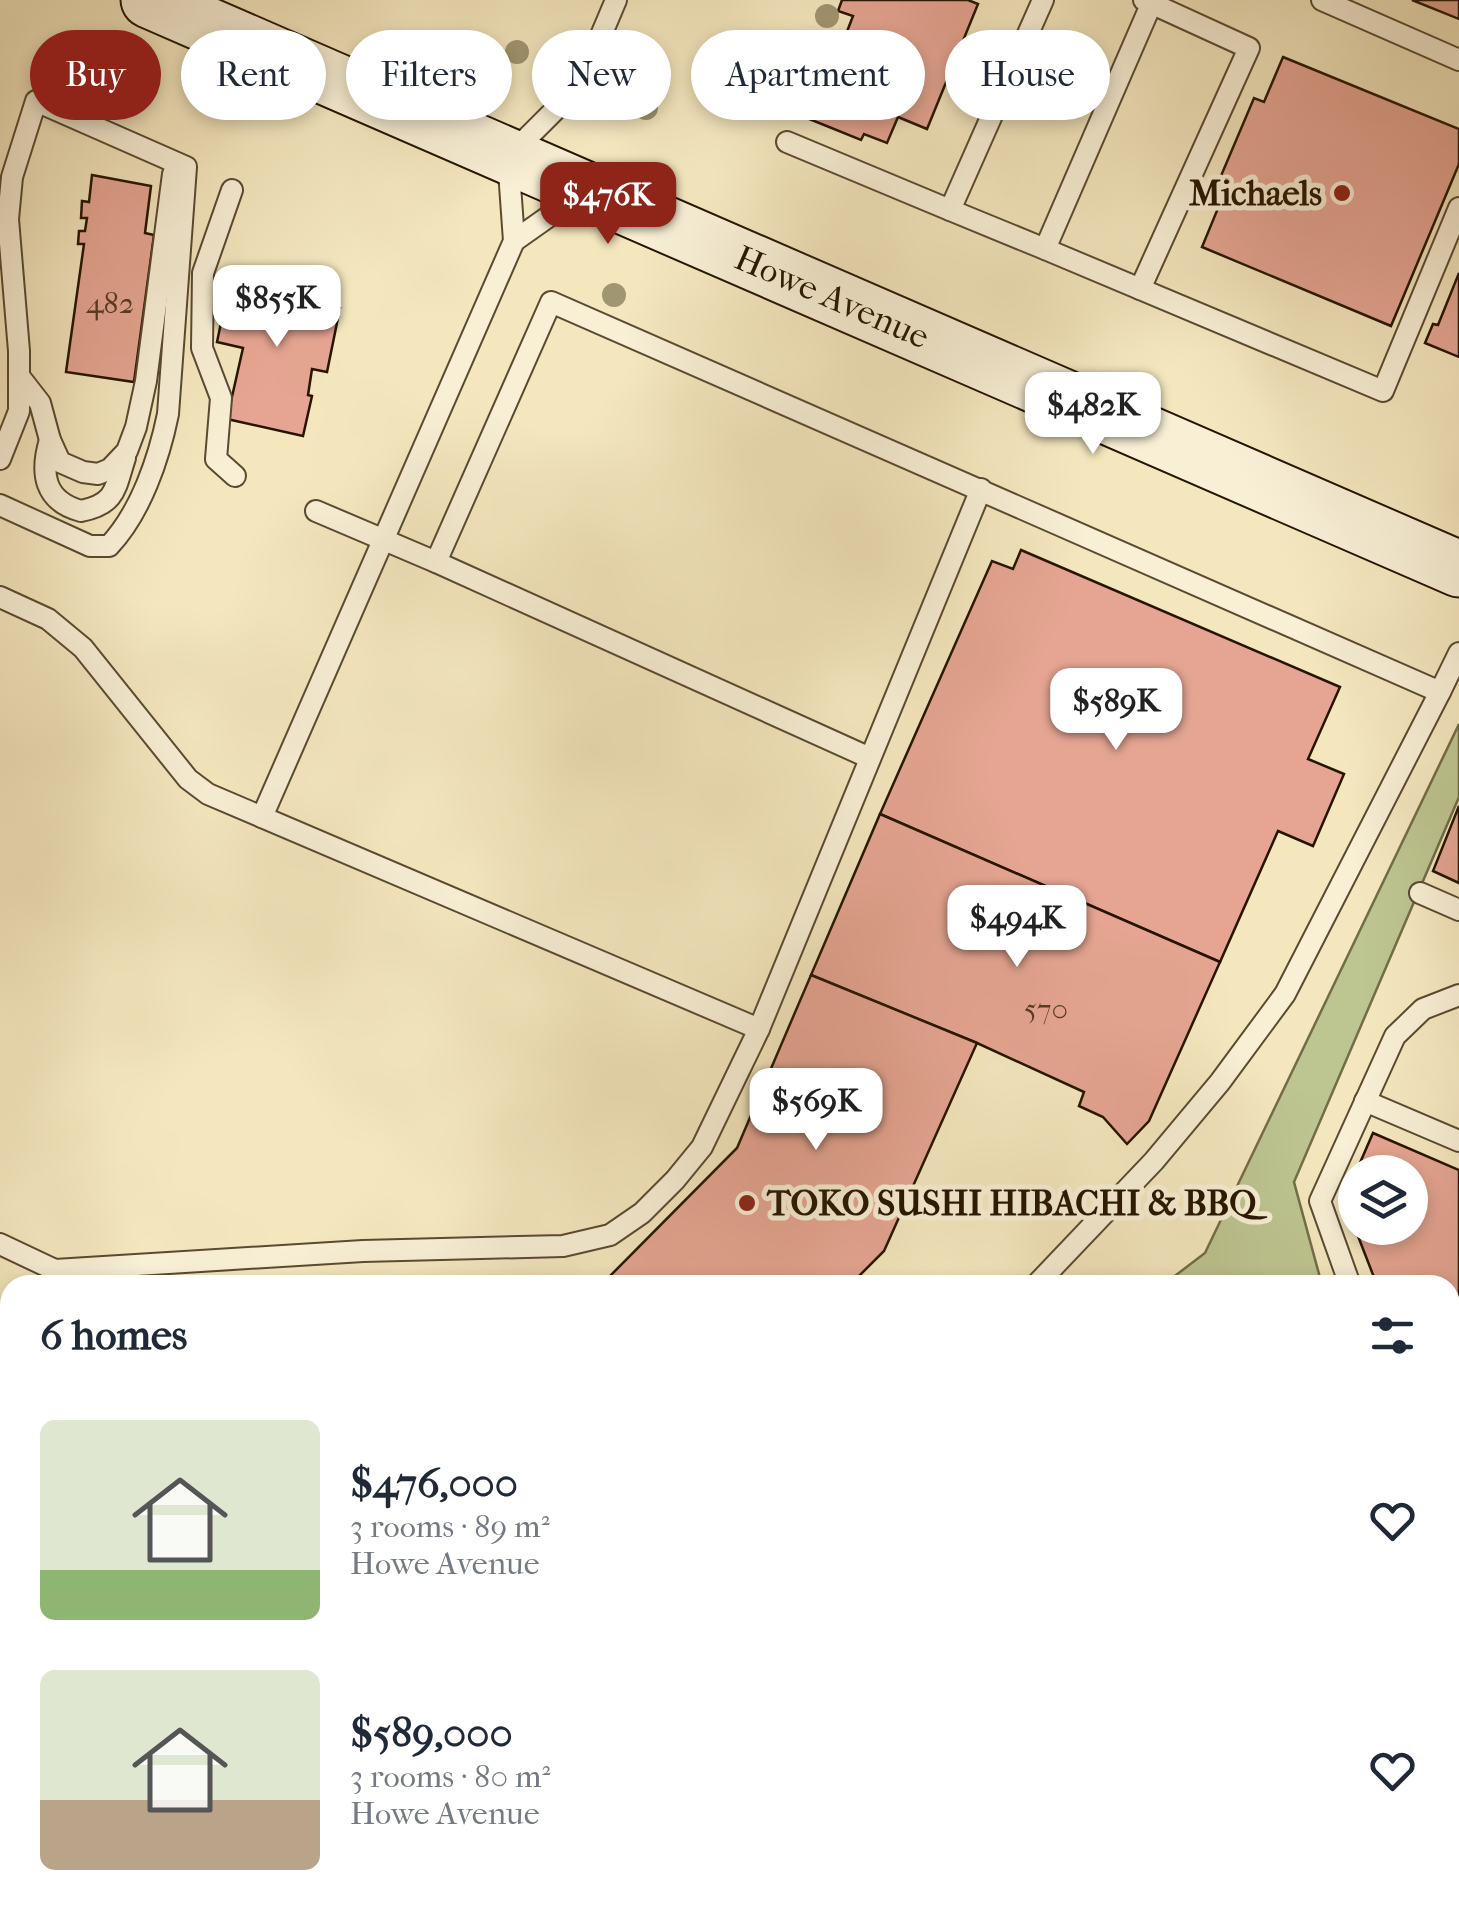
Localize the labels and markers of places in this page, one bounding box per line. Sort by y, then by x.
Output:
pin: $476K [538,162,678,247]
place label: Michaels [1189,173,1322,214]
marker: Michaels [1331,182,1353,204]
pin: $855K [207,265,347,350]
pin: $482K [1023,372,1163,457]
pin: $589K [1046,668,1186,753]
pin: $494K [947,885,1087,970]
pin: $569K [746,1068,886,1153]
place label: TOKO SUSHI HIBACHI & BBQ [766,1183,1268,1224]
marker: TOKO SUSHI HIBACHI & BBQ [736,1192,758,1214]

